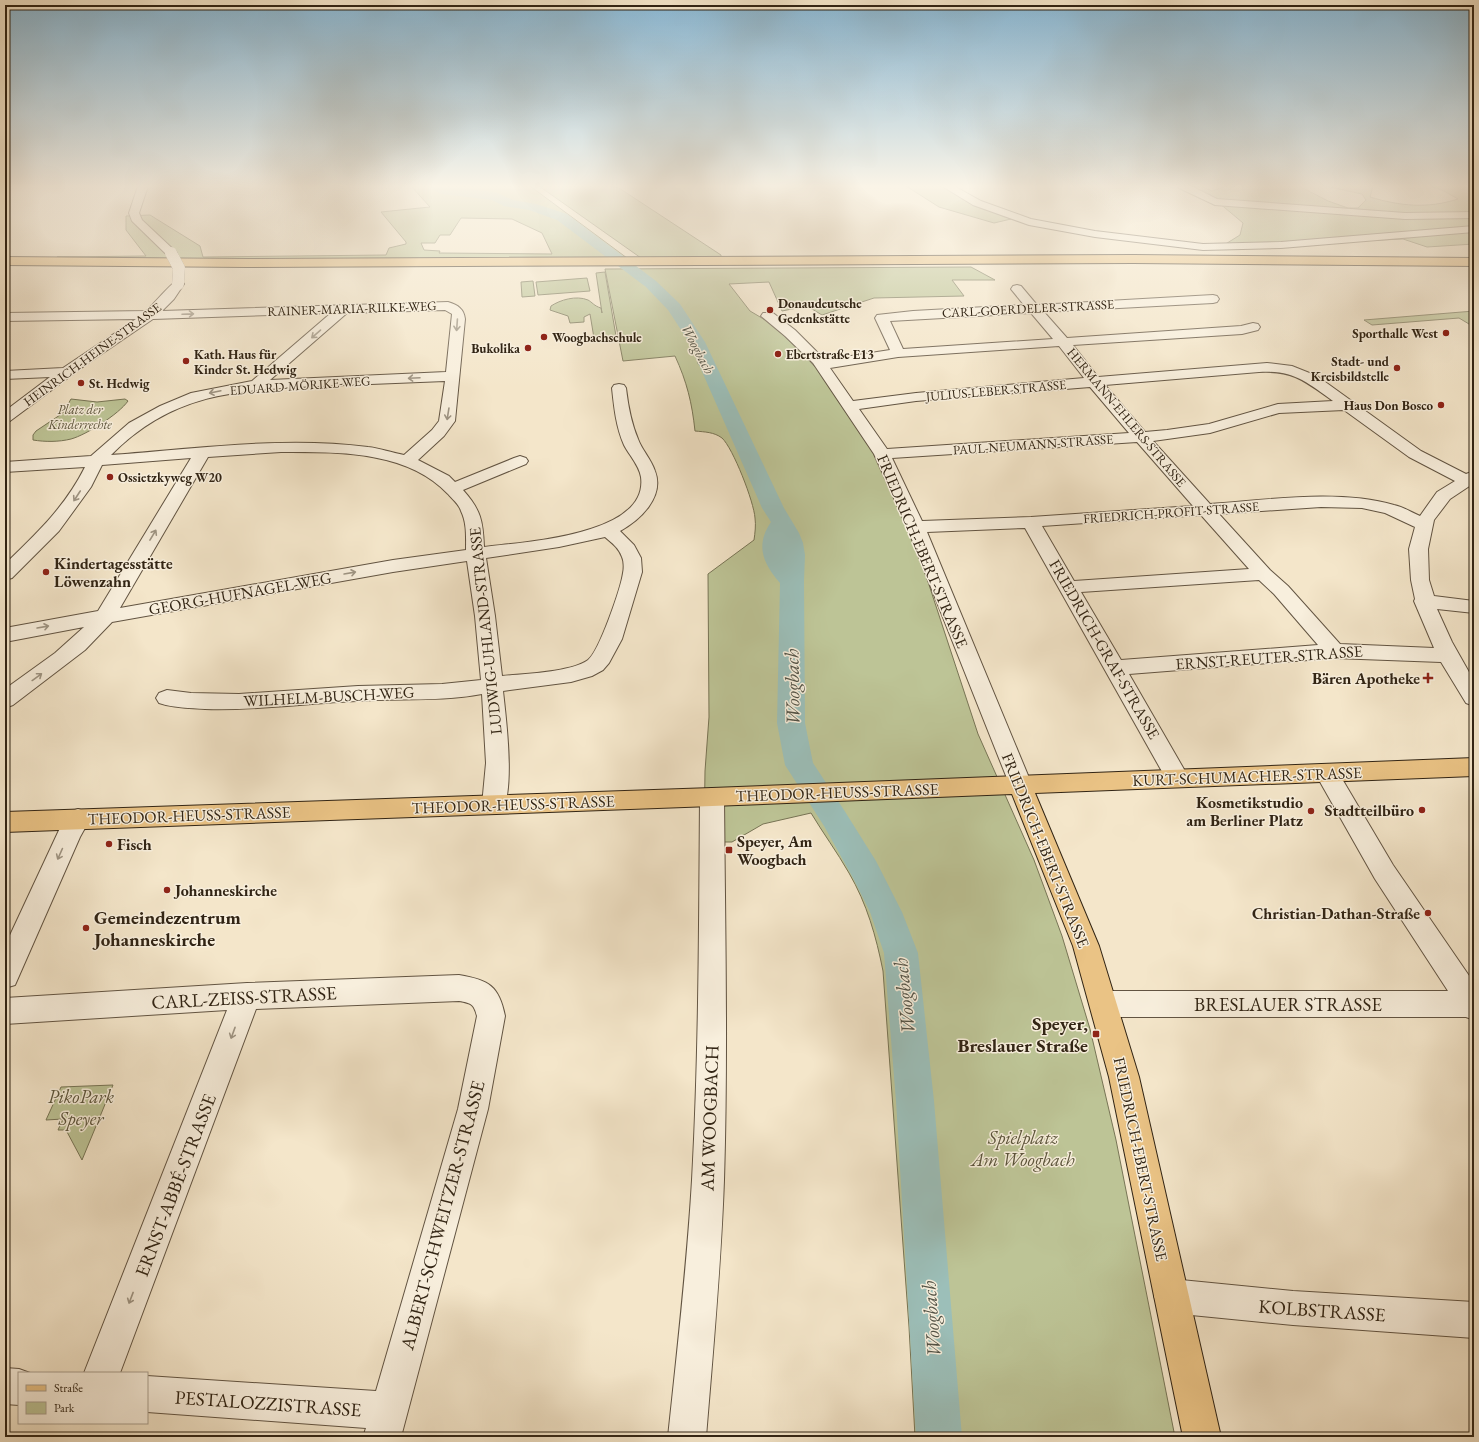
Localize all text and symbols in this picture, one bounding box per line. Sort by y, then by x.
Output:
place label: Donaudeutsche Gedenkstätte [778,295,862,327]
street label: CARL-GOERDELER-STRASSE [941,295,1115,322]
street label: RAINER-MARIA-RILKE-WEG [267,297,438,320]
street label: HEINRICH-HEINE-STRASSE [20,299,164,410]
marker: Donaudeutsche Gedenkstätte [765,305,775,315]
one-way arrow [181,310,194,318]
one-way arrow [454,318,461,331]
water label: Woogbach [677,321,719,377]
place label: Sporthalle West [1352,325,1438,342]
marker: Sporthalle West [1441,328,1451,338]
one-way arrow [311,329,321,338]
place label: Woogbachschule [552,329,642,346]
marker: Woogbachschule [539,332,549,342]
place label: Bukolika [471,340,520,357]
marker: Bukolika [523,343,533,353]
street label: HERMANN-EHLERS-STRASSE [1063,344,1190,490]
place label: Kath. Haus für Kinder St. Hedwig [194,346,297,378]
place label: Ebertstraße E13 [786,346,874,363]
marker: Ebertstraße E13 [773,349,783,359]
place label: Stadt- und Kreisbildstelle [1311,353,1390,385]
marker: Kath. Haus für Kinder St. Hedwig [181,356,191,366]
marker: Stadt- und Kreisbildstelle [1392,363,1402,373]
street label: EDUARD-MÖRIKE-WEG [229,372,372,399]
one-way arrow [408,374,421,381]
place label: St. Hedwig [89,375,150,392]
street label: JULIUS-LEBER-STRASSE [924,376,1067,405]
marker: St. Hedwig [76,378,86,388]
one-way arrow [209,388,222,396]
place label: Haus Don Bosco [1344,397,1433,414]
marker: Haus Don Bosco [1436,400,1446,410]
park label: Platz der Kinderrechte [47,401,112,433]
one-way arrow [444,407,452,420]
street label: PAUL-NEUMANN-STRASSE [952,430,1114,459]
street label: FRIEDRICH-EBERT-STRASSE [872,451,973,651]
place label: Ossietzkyweg W20 [118,469,222,486]
marker: Ossietzkyweg W20 [105,472,115,482]
one-way arrow [73,490,82,501]
street label: FRIEDRICH-PROFIT-STRASSE [1082,498,1260,527]
street label: LUDWIG-UHLAND-STRASSE [464,526,507,736]
one-way arrow [150,529,158,541]
place label: Kindertagesstätte Löwenzahn [54,553,173,592]
street label: FRIEDRICH-GRAF-STRASSE [1044,556,1165,743]
marker: Kindertagesstätte Löwenzahn [41,567,51,577]
street label: GEORG-HUFNAGEL-WEG [147,567,333,620]
one-way arrow [344,569,357,577]
one-way arrow [36,623,49,631]
street label: ERNST-REUTER-STRASSE [1175,640,1363,675]
water label: Woogbach [778,648,806,726]
place label: Bären Apotheke [1312,668,1420,689]
one-way arrow [31,673,42,681]
marker: Bären Apotheke [1423,673,1433,683]
street label: WILHELM-BUSCH-WEG [243,682,415,711]
street label: FRIEDRICH-EBERT-STRASSE [997,750,1094,951]
street label: KURT-SCHUMACHER-STRASSE [1132,762,1362,791]
street label: THEODOR-HEUSS-STRASSE [735,778,939,807]
street label: THEODOR-HEUSS-STRASSE [411,790,615,819]
place label: Kosmetikstudio am Berliner Platz [1186,792,1303,831]
place label: Stadtteilbüro [1325,800,1414,821]
street label: THEODOR-HEUSS-STRASSE [87,801,291,830]
marker: Stadtteilbüro [1417,805,1427,815]
marker: Kosmetikstudio am Berliner Platz [1306,806,1316,816]
place label: Speyer, Am Woogbach [737,831,812,870]
place label: Fisch [117,834,152,855]
marker: Fisch [104,839,114,849]
marker: Speyer, Am Woogbach [724,845,734,855]
one-way arrow [56,847,63,859]
place label: Johanneskirche [173,880,277,901]
marker: Johanneskirche [162,885,172,895]
place label: Christian-Dathan-Straße [1252,903,1420,924]
place label: Gemeindezentrum Johanneskirche [92,905,241,952]
marker: Christian-Dathan-Straße [1423,908,1433,918]
marker: Gemeindezentrum Johanneskirche [81,923,91,933]
water label: Woogbach [887,956,921,1035]
street label: CARL-ZEISS-STRASSE [151,980,338,1015]
street label: BRESLAUER STRASSE [1194,992,1382,1017]
place label: Speyer, Breslauer Straße [958,1011,1088,1058]
one-way arrow [229,1027,237,1039]
marker: Speyer, Breslauer Straße [1091,1029,1101,1039]
street label: AM WOOGBACH [694,1044,725,1193]
street label: FRIEDRICH-EBERT-STRASSE [1109,1055,1172,1263]
street label: ALBERT-SCHWEITZER-STRASSE [394,1077,491,1354]
park label: PikoPark Speyer [48,1084,115,1131]
street label: ERNST-ABBÉ-STRASSE [129,1090,222,1280]
park label: Spielplatz Am Woogbach [969,1125,1075,1172]
water label: Woogbach [915,1280,947,1358]
one-way arrow [126,1291,134,1303]
street label: KOLBSTRASSE [1258,1294,1387,1327]
legend [18,1372,148,1424]
text: Straße [54,1380,83,1396]
street label: PESTALOZZISTRASSE [174,1385,362,1422]
text: Park [54,1400,75,1416]

